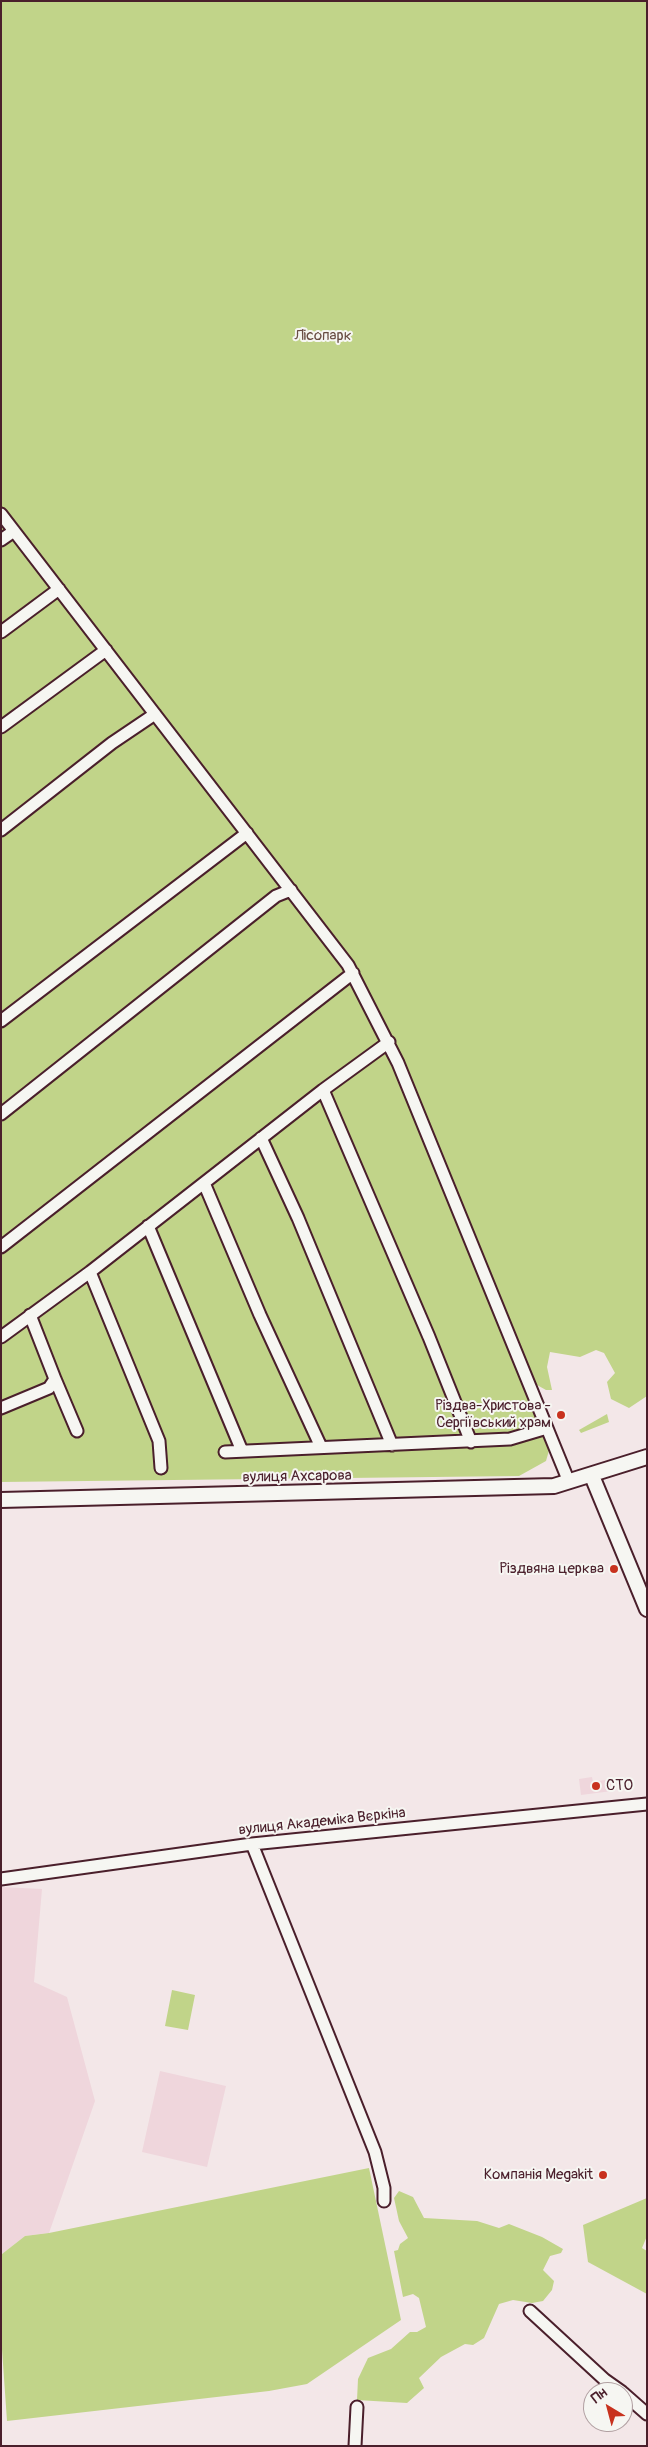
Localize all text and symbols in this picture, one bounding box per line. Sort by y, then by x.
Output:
park label: Лісопарк [295,327,351,345]
place label: Різдва-Христова - Сергіївський храм [435,1397,551,1432]
marker: Різдва-Христова - Сергіївський храм [555,1409,567,1421]
street label: вулиця Ахсарова [242,1467,352,1487]
place label: Різдвяна церква [500,1560,604,1578]
marker: Різдвяна церква [608,1563,620,1575]
place label: СТО [606,1777,633,1795]
marker: СТО [590,1780,602,1792]
street label: вулиця Академіка Вєркіна [238,1804,406,1840]
place label: Компанія Megakit [484,2166,593,2184]
marker: Компанія Megakit [597,2169,609,2181]
north arrow [583,2382,633,2432]
text: Пн [588,2384,611,2407]

